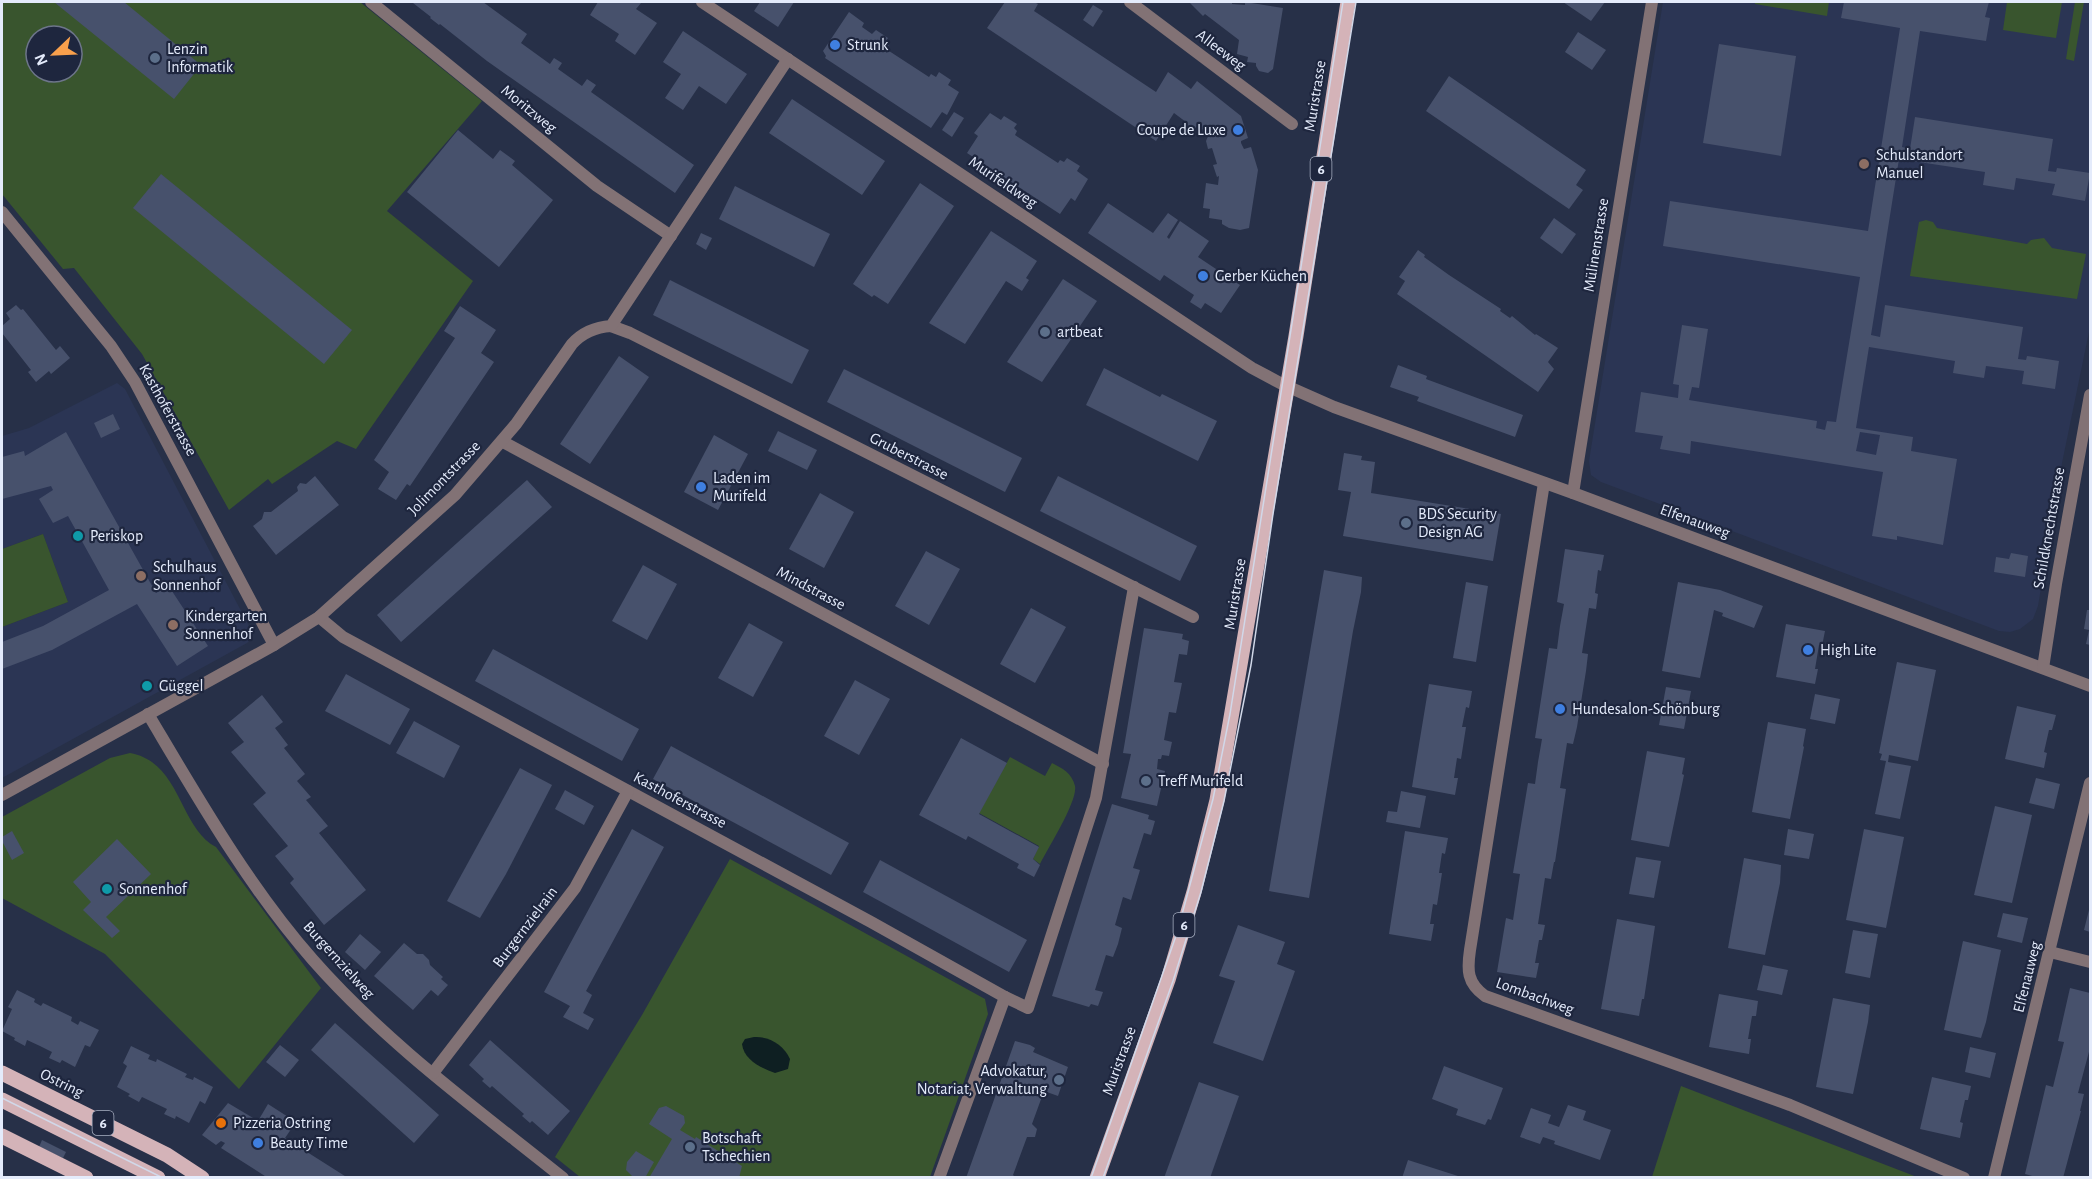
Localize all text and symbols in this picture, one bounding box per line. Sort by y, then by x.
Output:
north arrow [24,24,84,84]
street label: Alleeweg [1193,26,1249,74]
place label: Strunk [847,37,889,53]
marker: Strunk [828,38,842,52]
place label: Lenzin Informatik [167,41,234,75]
text: N [32,51,51,68]
marker: Lenzin Informatik [148,51,162,65]
street label: Muristrasse [1301,59,1329,133]
street label: Moritzweg [498,82,560,136]
place label: Coupe de Luxe [1137,122,1226,138]
marker: Coupe de Luxe [1231,123,1245,137]
place label: Schulstandort Manuel [1876,147,1963,181]
street label: Murifeldweg [966,153,1040,211]
road number: 6 [1310,157,1332,181]
marker: Schulstandort Manuel [1857,157,1871,171]
street label: Mülinenstrasse [1581,197,1611,293]
place label: Gerber Küchen [1215,268,1307,284]
marker: Gerber Küchen [1196,269,1210,283]
place label: artbeat [1057,324,1103,340]
marker: artbeat [1038,325,1052,339]
street label: Kasthoferstrasse [136,361,200,459]
street label: Gruberstrasse [867,429,951,483]
street label: Jolimontstrasse [405,438,483,518]
street label: Schildknechtstrasse [2030,466,2068,590]
place label: Laden im Murifeld [713,470,770,504]
marker: Laden im Murifeld [694,480,708,494]
street label: Elfenauweg [1658,501,1732,541]
place label: BDS Security Design AG [1418,506,1497,540]
marker: BDS Security Design AG [1399,516,1413,530]
place label: Periskop [90,528,143,544]
marker: Periskop [71,529,85,543]
street label: Muristrasse [1221,557,1249,631]
place label: Schulhaus Sonnenhof [153,559,222,593]
street label: Mindstrasse [774,563,848,613]
marker: Schulhaus Sonnenhof [134,569,148,583]
place label: Kindergarten Sonnenhof [185,608,267,642]
marker: Kindergarten Sonnenhof [166,618,180,632]
place label: High Lite [1820,642,1876,658]
marker: High Lite [1801,643,1815,657]
place label: Güggel [159,678,203,694]
marker: Güggel [140,679,154,693]
place label: Hundesalon-Schönburg [1572,701,1720,717]
marker: Hundesalon-Schönburg [1553,702,1567,716]
street label: Kasthoferstrasse [631,769,729,831]
place label: Treff Murifeld [1158,773,1243,789]
marker: Treff Murifeld [1139,774,1153,788]
place label: Sonnenhof [119,881,188,897]
marker: Sonnenhof [100,882,114,896]
street label: Burgernzielrain [490,884,560,970]
road number: 6 [1174,913,1194,937]
street label: Burgernzielweg [300,918,378,1002]
street label: Elfenauweg [2010,940,2044,1014]
street label: Lombachweg [1494,974,1577,1018]
street label: Muristrasse [1099,1024,1139,1098]
place label: Advokatur, Notariat, Verwaltung [917,1063,1047,1097]
street label: Ostring [38,1066,86,1100]
marker: Advokatur, Notariat, Verwaltung [1052,1073,1066,1087]
road number: 6 [92,1111,114,1135]
place label: Pizzeria Ostring [233,1115,331,1131]
marker: Pizzeria Ostring [214,1116,228,1130]
place label: Botschaft Tschechien [702,1130,771,1164]
place label: Beauty Time [270,1135,348,1152]
marker: Beauty Time [251,1136,265,1150]
marker: Botschaft Tschechien [683,1140,697,1154]

